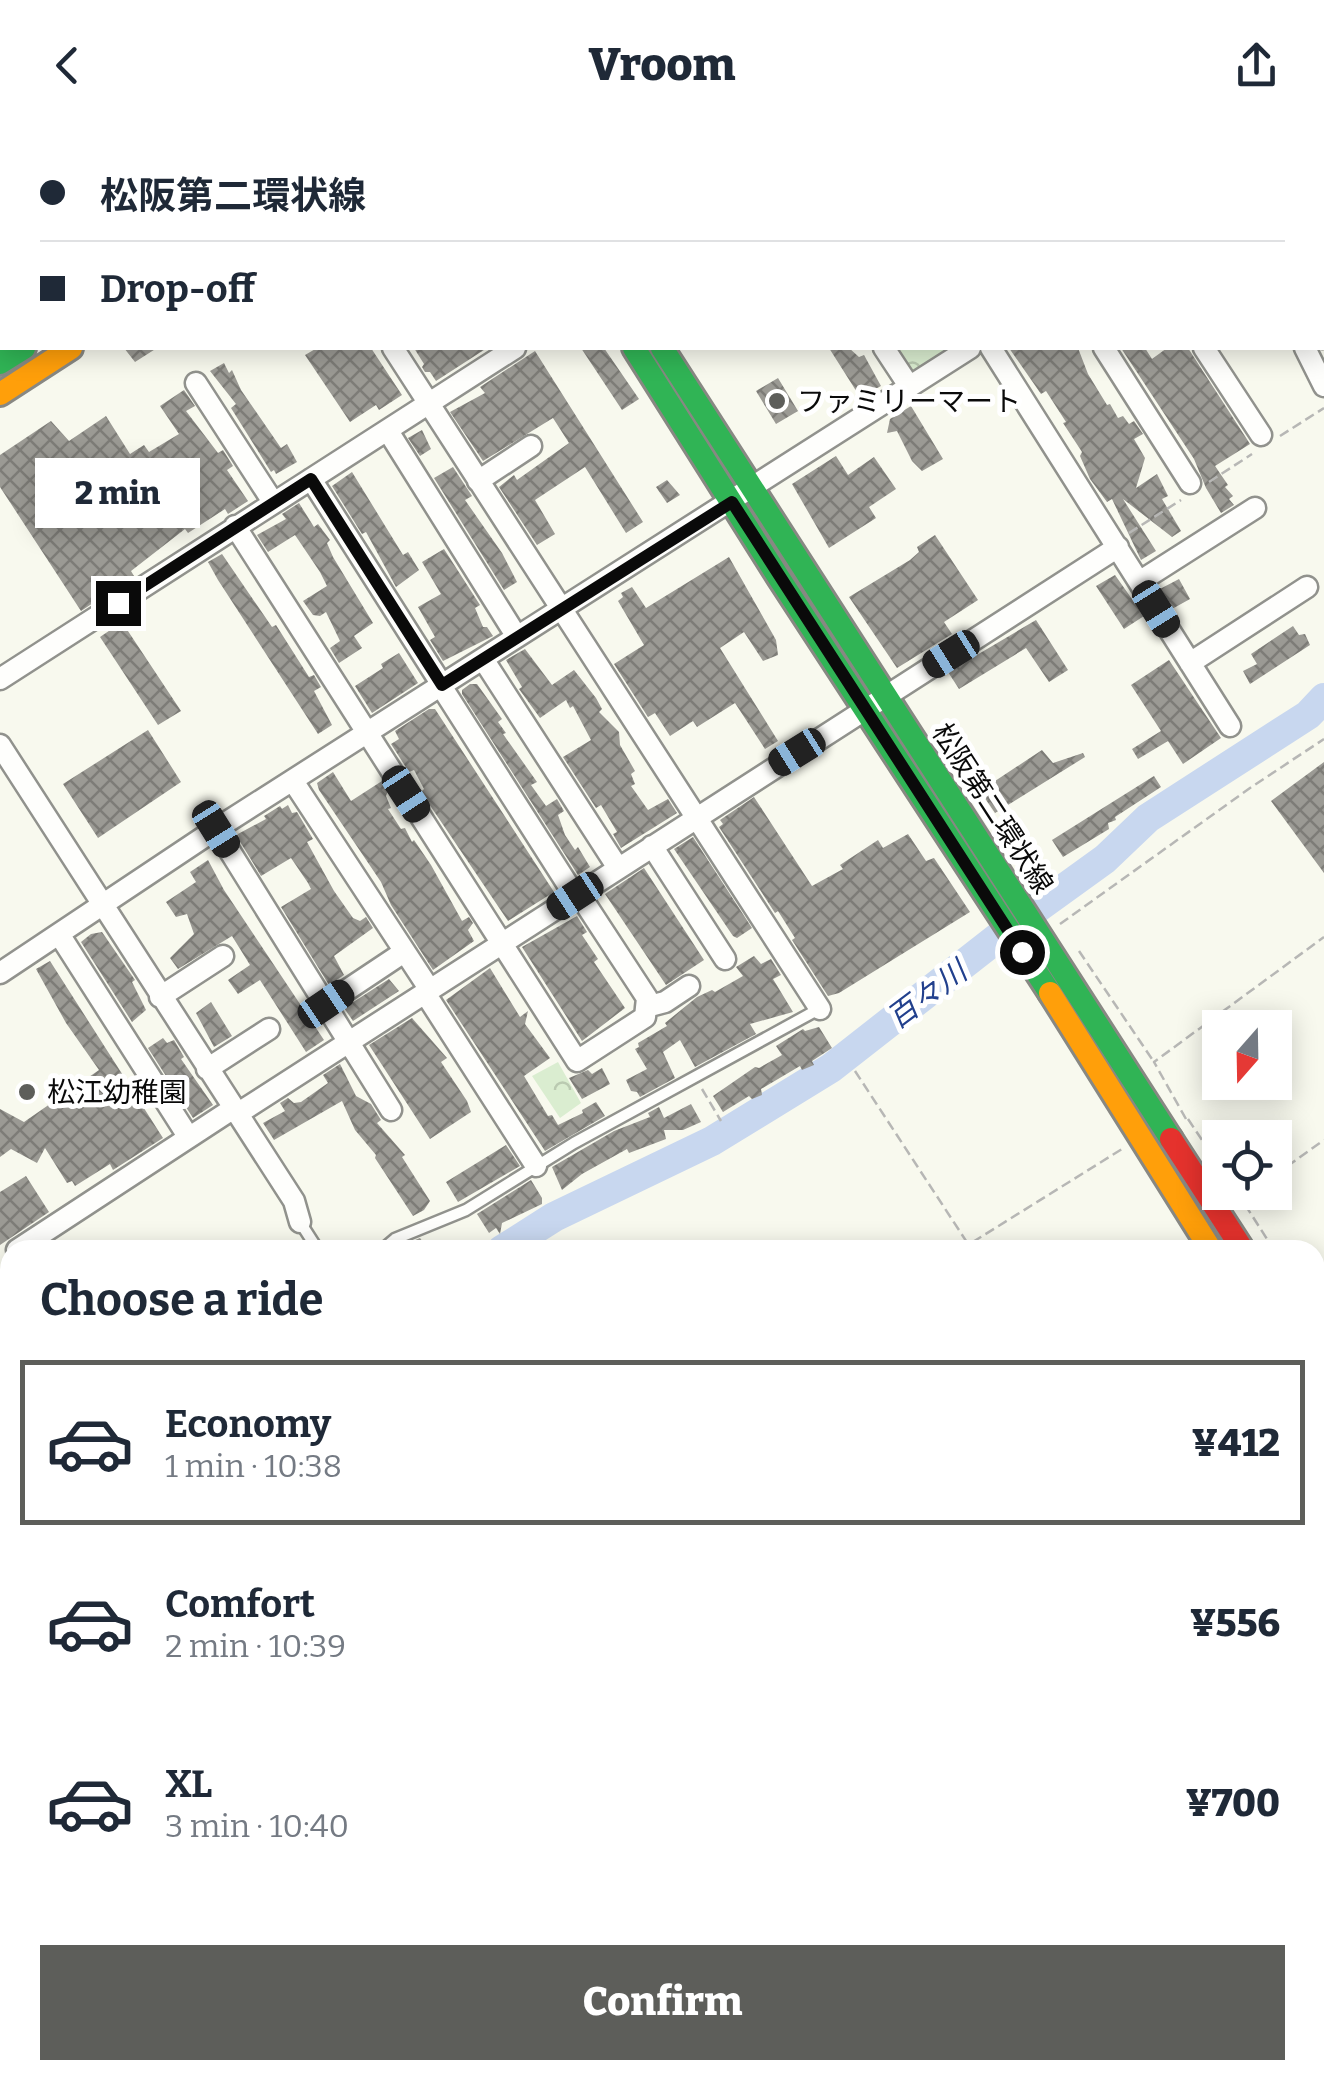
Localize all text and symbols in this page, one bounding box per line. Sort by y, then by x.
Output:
icon: back [40,38,95,93]
text: Vroom [589,38,735,92]
icon: share [1229,38,1284,93]
text: 松阪第二環状線 [100,173,366,219]
text: Drop-off [100,266,255,312]
place label: ファミリーマート [797,385,1021,418]
marker: ファミリーマート [766,390,788,412]
callout: 2 min [36,458,200,528]
text: 2 min [75,474,160,512]
car [1127,576,1185,642]
route end [96,581,141,626]
car [918,625,984,683]
street label: 松阪第二環状線 [925,717,1060,899]
car [764,723,830,781]
car [377,761,435,827]
car [187,796,245,862]
car [542,867,608,925]
route start [1000,930,1045,975]
water label: 百々川 [880,952,976,1036]
car [293,975,359,1033]
north arrow [1202,1010,1292,1100]
map controls [1202,1010,1292,1210]
place label: 松江幼稚園 [47,1076,187,1109]
marker: 松江幼稚園 [16,1081,38,1103]
button: locate [1202,1120,1292,1210]
text: Choose a ride [40,1273,323,1327]
icon: car [45,1398,135,1488]
text: Economy [165,1401,331,1447]
text: ¥412 [1192,1420,1280,1466]
text: 1 min · 10:38 [165,1447,342,1485]
icon: car [45,1578,135,1668]
text: Comfort [165,1581,315,1627]
text: ¥556 [1190,1600,1280,1646]
text: 2 min · 10:39 [165,1627,346,1665]
icon: car [45,1758,135,1848]
text: XL [165,1761,212,1807]
text: ¥700 [1186,1780,1280,1826]
text: 3 min · 10:40 [165,1807,349,1845]
button: Confirm [40,1945,1285,2060]

